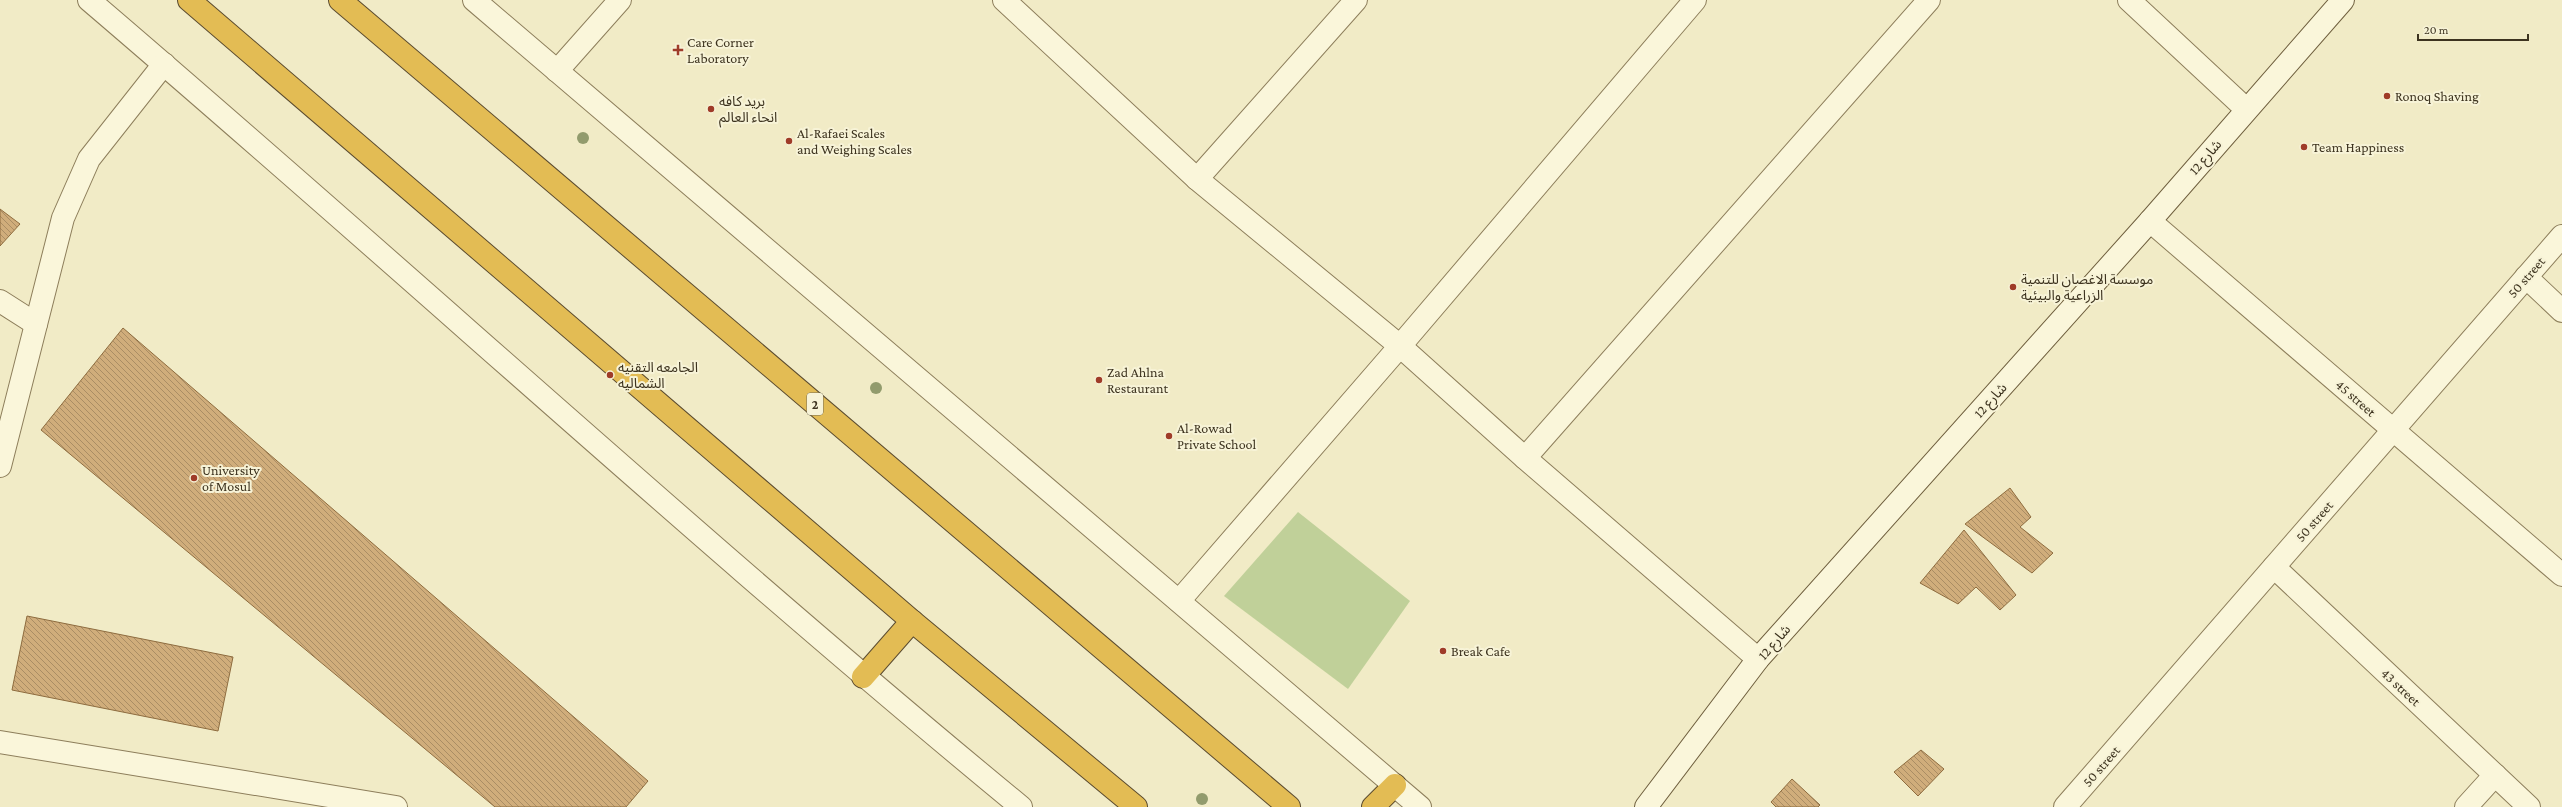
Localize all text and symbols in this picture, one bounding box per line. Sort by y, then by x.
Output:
scale bar [2418,16,2528,42]
text: 20 m [2424,23,2449,37]
place label: Care Corner Laboratory [687,34,754,66]
marker: Care Corner Laboratory [672,44,684,56]
place label: Ronoq Shaving [2395,88,2479,104]
marker: Ronoq Shaving [2382,91,2392,101]
place label: بريد كافه انحاء العالم [719,93,777,128]
marker: بريد كافه انحاء العالم [706,104,716,114]
place label: Al-Rafaei Scales and Weighing Scales [797,125,912,157]
marker: Al-Rafaei Scales and Weighing Scales [784,136,794,146]
street label: شارع 12 [2185,136,2227,180]
place label: Team Happiness [2312,139,2404,155]
marker: Team Happiness [2299,142,2309,152]
street label: 50 street [2504,253,2548,301]
place label: موسسة الاغصان للتنمية الزراعية والبيئية [2021,271,2153,304]
marker: موسسة الاغصان للتنمية الزراعية والبيئية [2008,282,2018,292]
place label: الجامعه التقنيه الشماليه [618,359,698,391]
place label: Zad Ahlna Restaurant [1107,364,1168,396]
marker: الجامعه التقنيه الشماليه [605,370,615,380]
marker: Zad Ahlna Restaurant [1094,375,1104,385]
street label: 45 street [2333,376,2380,420]
street label: شارع 12 [1970,379,2012,423]
road number: 2 [807,393,823,415]
place label: Al-Rowad Private School [1177,420,1257,452]
marker: Al-Rowad Private School [1164,431,1174,441]
place label: University of Mosul [202,462,260,494]
marker: University of Mosul [189,473,199,483]
street label: 50 street [2292,497,2336,545]
street label: شارع 12 [1754,621,1796,665]
place label: Break Cafe [1451,643,1510,659]
marker: Break Cafe [1438,646,1448,656]
street label: 43 street [2378,665,2424,709]
street label: 50 street [2079,742,2123,790]

